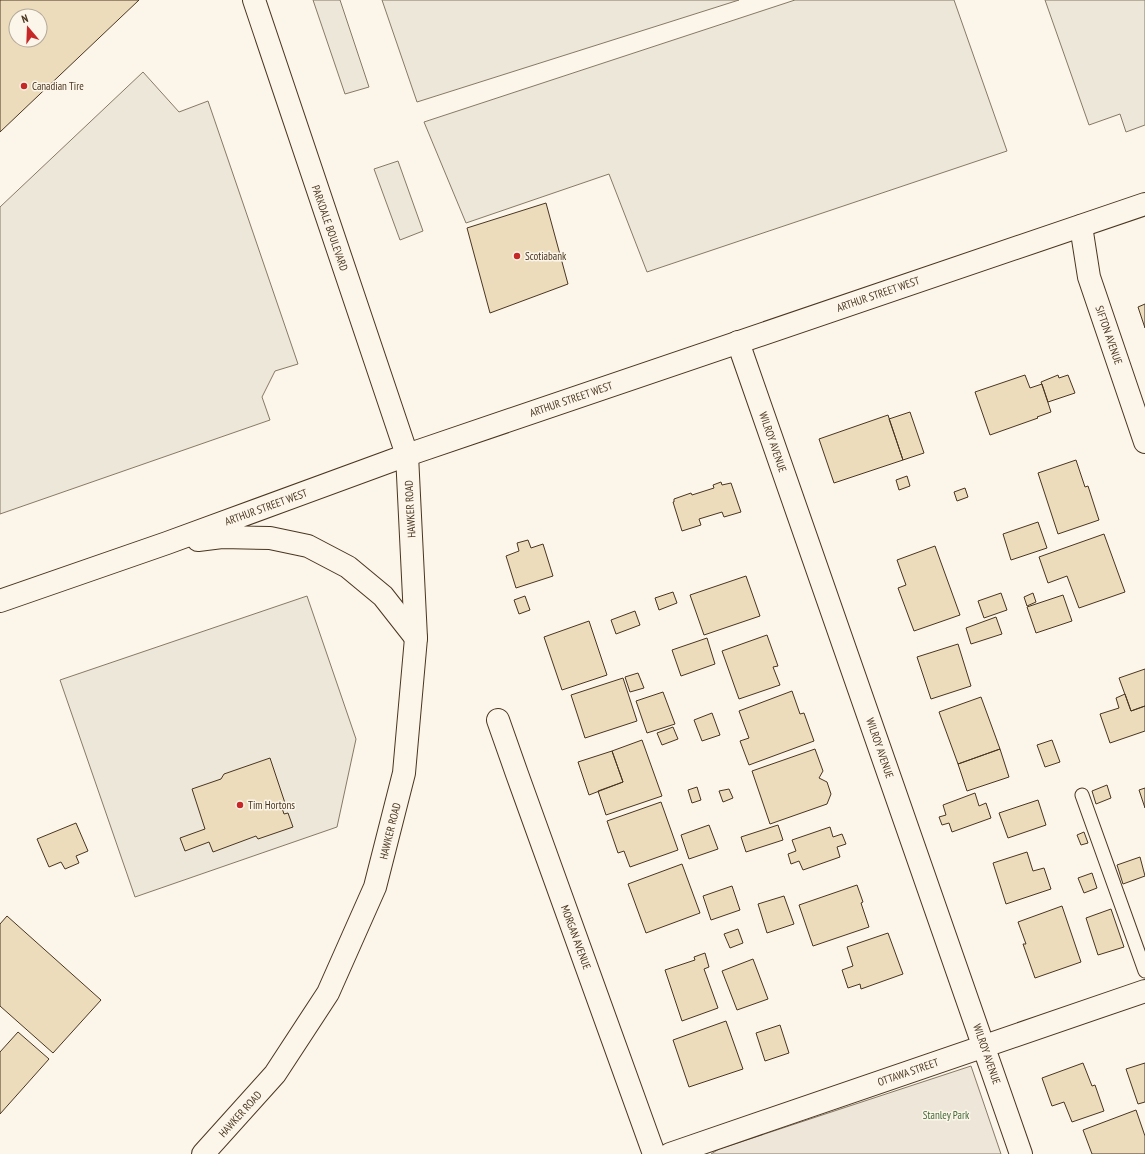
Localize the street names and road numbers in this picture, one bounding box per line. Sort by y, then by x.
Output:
street label: PARKDALE BOULEVARD [309,183,351,273]
street label: ARTHUR STREET WEST [835,273,921,315]
street label: SIFTON AVENUE [1092,304,1126,367]
street label: ARTHUR STREET WEST [528,378,614,420]
street label: WILROY AVENUE [756,410,790,474]
street label: HAWKER ROAD [401,480,419,538]
street label: ARTHUR STREET WEST [223,486,309,528]
street label: WILROY AVENUE [863,716,897,780]
street label: HAWKER ROAD [376,801,404,861]
street label: MORGAN AVENUE [558,903,594,971]
street label: WILROY AVENUE [970,1022,1004,1086]
street label: OTTAWA STREET [876,1055,940,1089]
street label: HAWKER ROAD [215,1088,265,1140]

